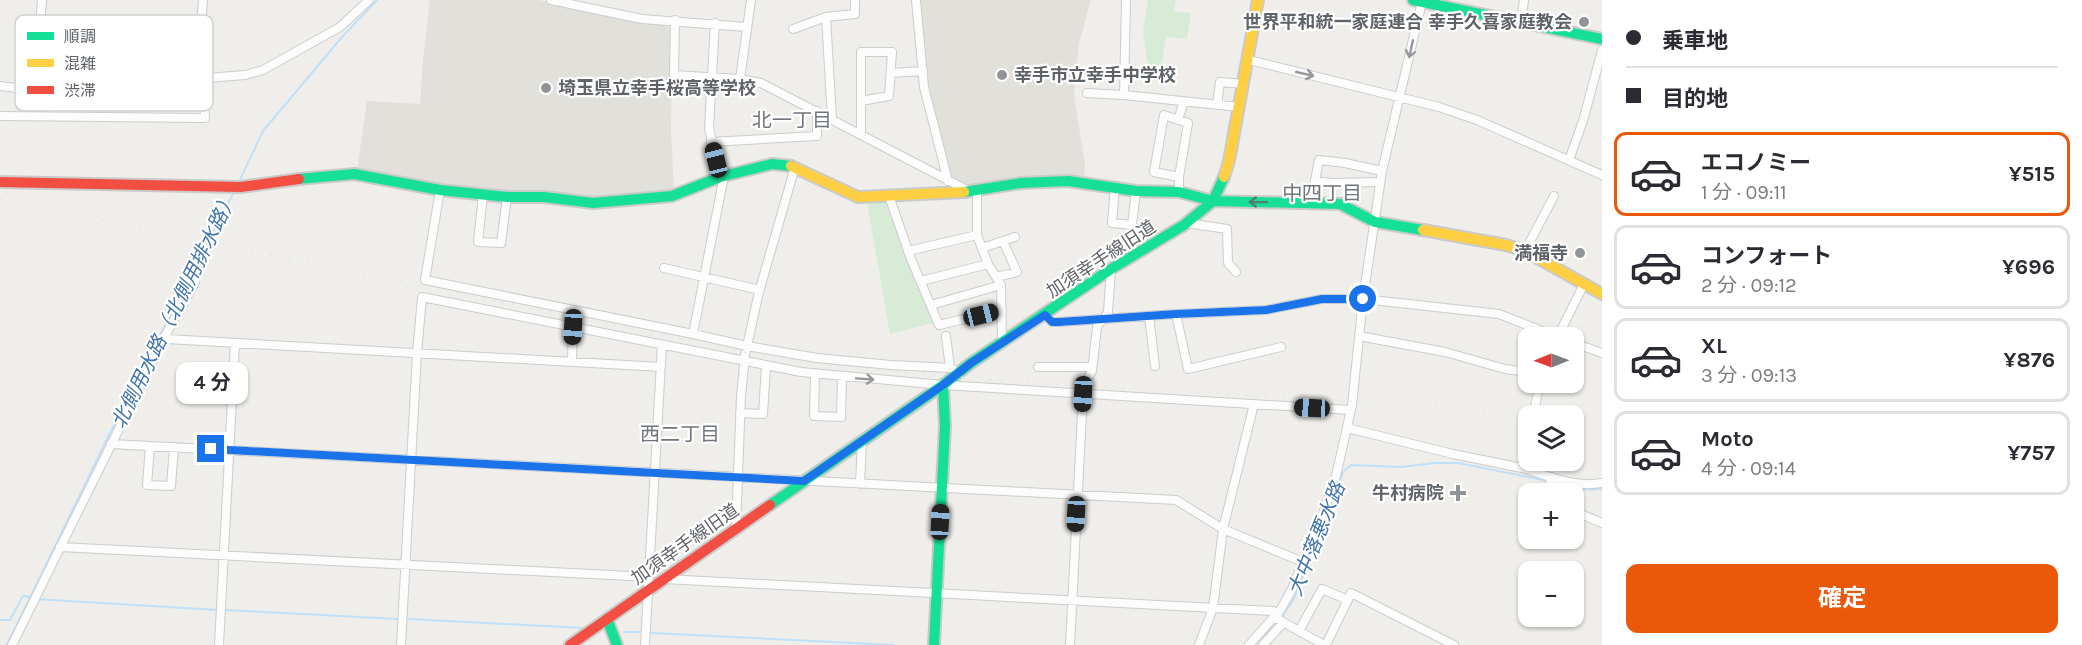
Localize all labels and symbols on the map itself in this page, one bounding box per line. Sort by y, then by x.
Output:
place label: 世界平和統一家庭連合 幸手久喜家庭教会 [1243,11,1572,33]
legend [15,15,213,111]
marker: 世界平和統一家庭連合 幸手久喜家庭教会 [1577,15,1591,29]
text: 順調 [64,27,96,46]
one-way arrow [1405,39,1417,58]
text: 混雑 [64,54,96,73]
place label: 幸手市立幸手中学校 [1014,64,1176,86]
marker: 幸手市立幸手中学校 [995,68,1009,82]
one-way arrow [1295,69,1315,80]
place label: 埼玉県立幸手桜高等学校 [558,77,756,99]
text: 渋滞 [64,81,96,100]
marker: 埼玉県立幸手桜高等学校 [539,81,553,95]
district label: 北一丁目 [752,109,832,132]
car [703,140,729,180]
district label: 中四丁目 [1282,182,1362,205]
water label: 北側用水路（北側用排水路） [107,188,242,432]
one-way arrow [1248,196,1268,208]
street label: 加須幸手線旧道 [1042,215,1160,303]
place label: 満福寺 [1514,242,1568,264]
marker: 満福寺 [1573,246,1587,260]
route start [1349,285,1376,312]
car [961,302,1001,328]
car [563,309,583,345]
north arrow [1518,327,1584,393]
callout: 4 分 [175,362,247,404]
one-way arrow [854,374,874,385]
car [1073,376,1093,412]
car [1294,398,1330,418]
district label: 西二丁目 [640,423,720,446]
route end [197,435,224,462]
water label: 大中落悪水路 [1283,477,1350,599]
place label: 牛村病院 [1372,482,1444,504]
marker: 牛村病院 [1449,484,1467,502]
car [1066,496,1086,532]
street label: 加須幸手線旧道 [627,499,743,589]
car [930,504,950,540]

